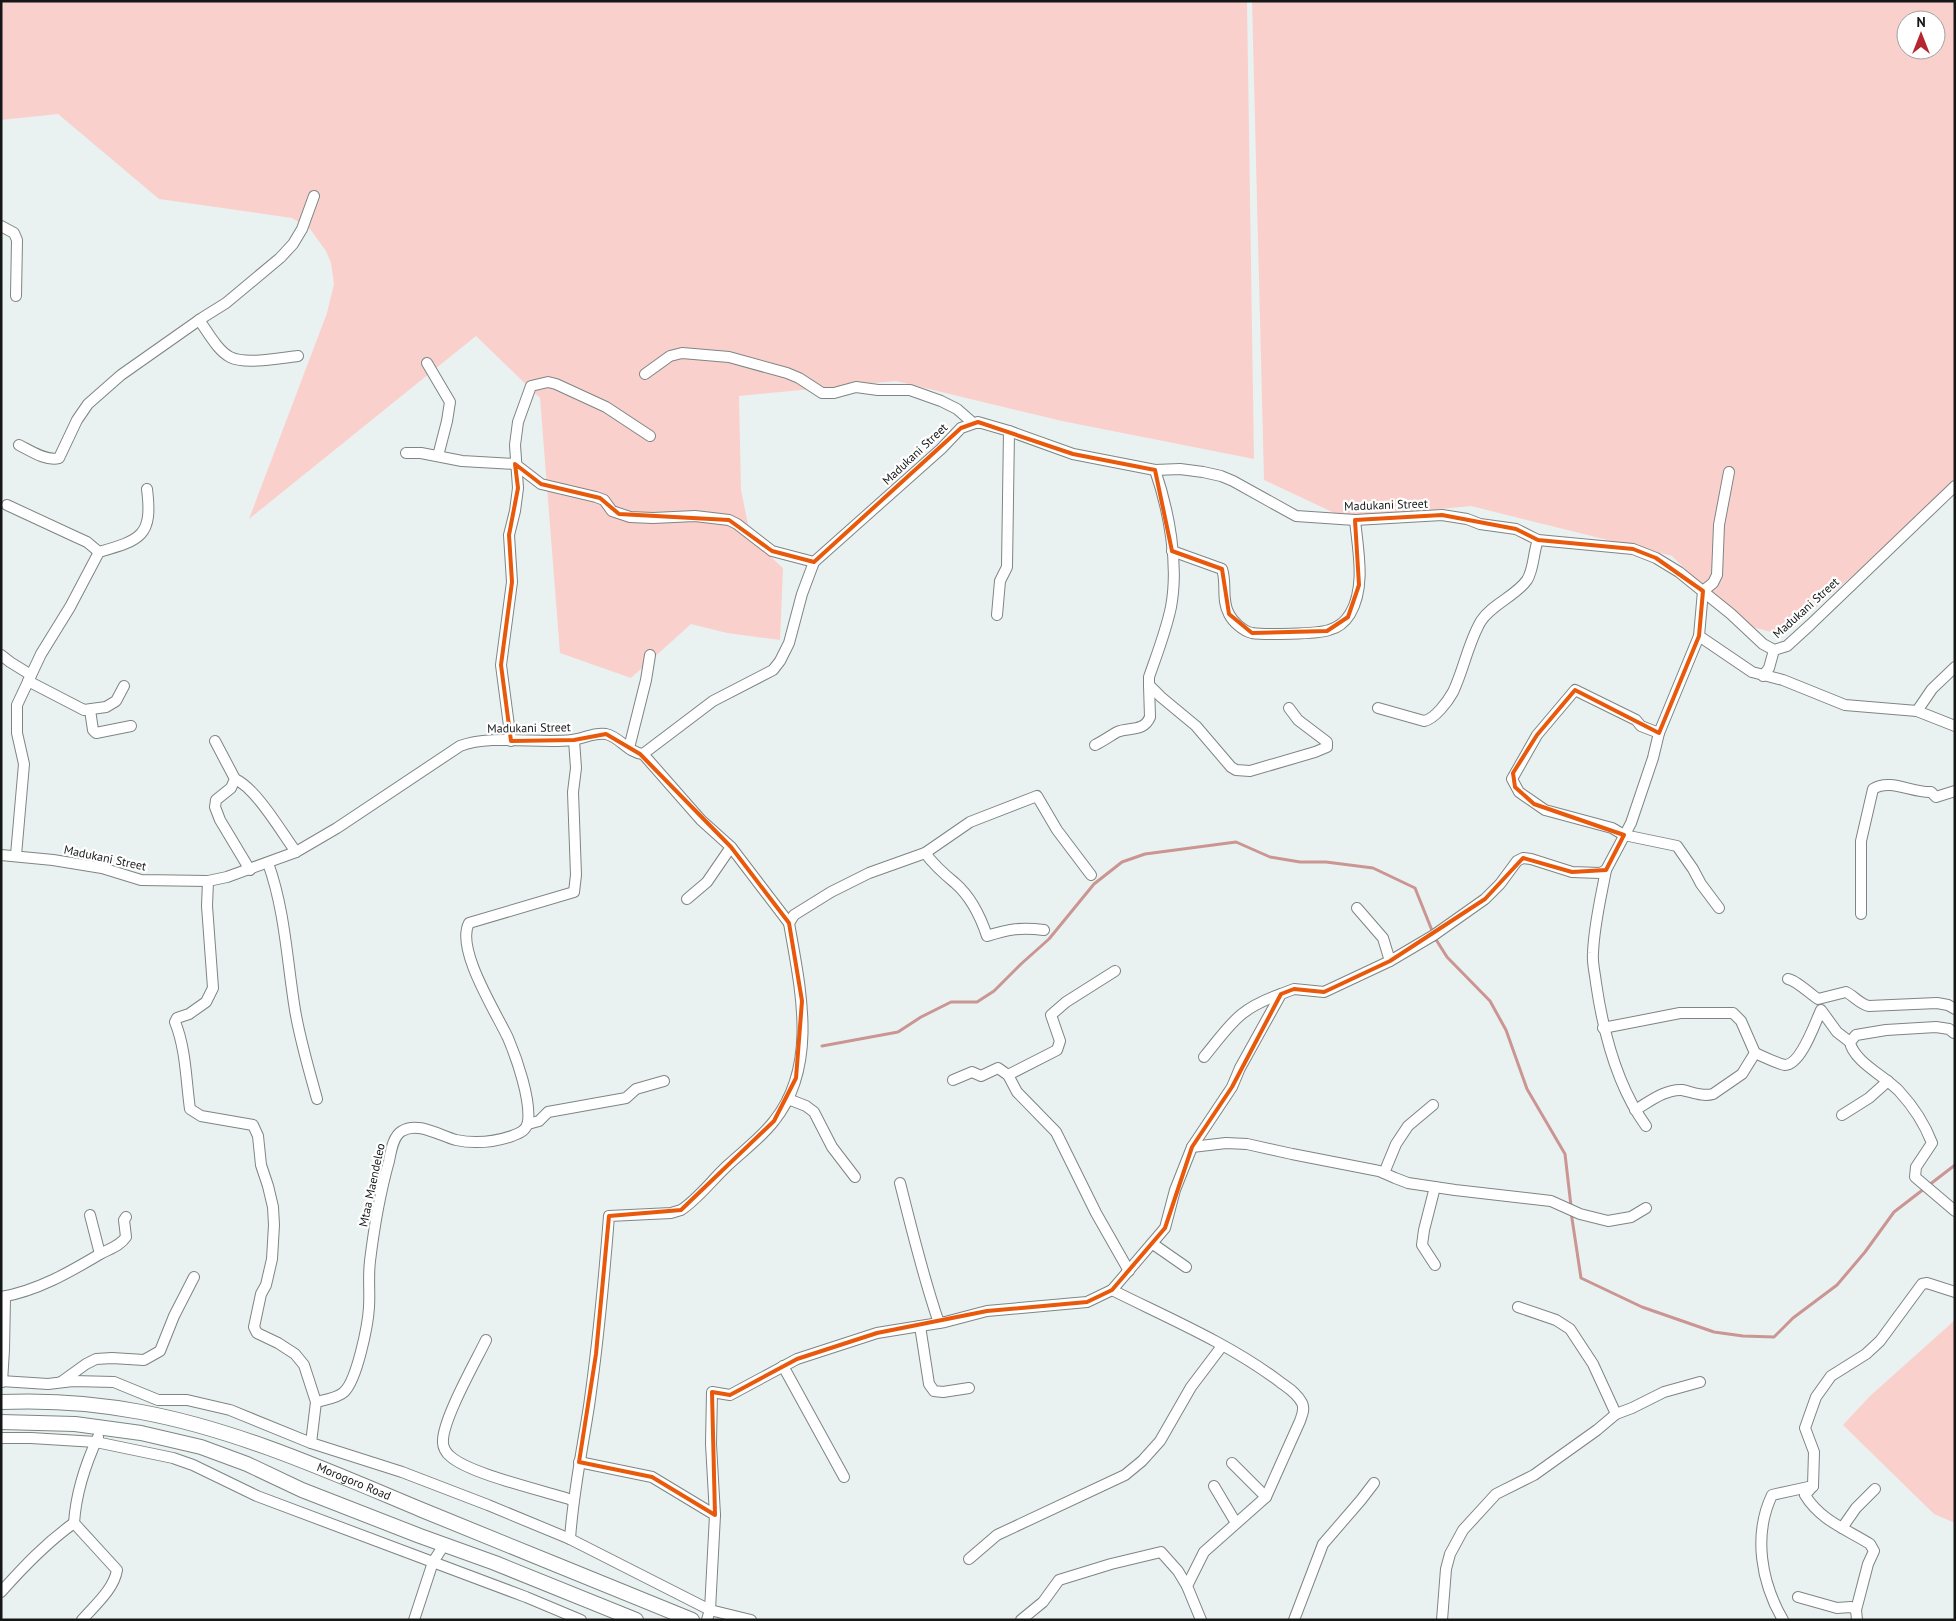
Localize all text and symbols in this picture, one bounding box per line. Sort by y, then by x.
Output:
north arrow [1896,10,1946,60]
text: N [1916,13,1926,31]
street label: Madukani Street [879,420,950,488]
street label: Madukani Street [1344,496,1428,513]
street label: Madukani Street [1770,574,1842,641]
street label: Madukani Street [487,719,571,736]
street label: Madukani Street [63,841,148,874]
street label: Mtaa Maendeleo [355,1142,388,1228]
street label: Morogoro Road [315,1459,393,1503]

